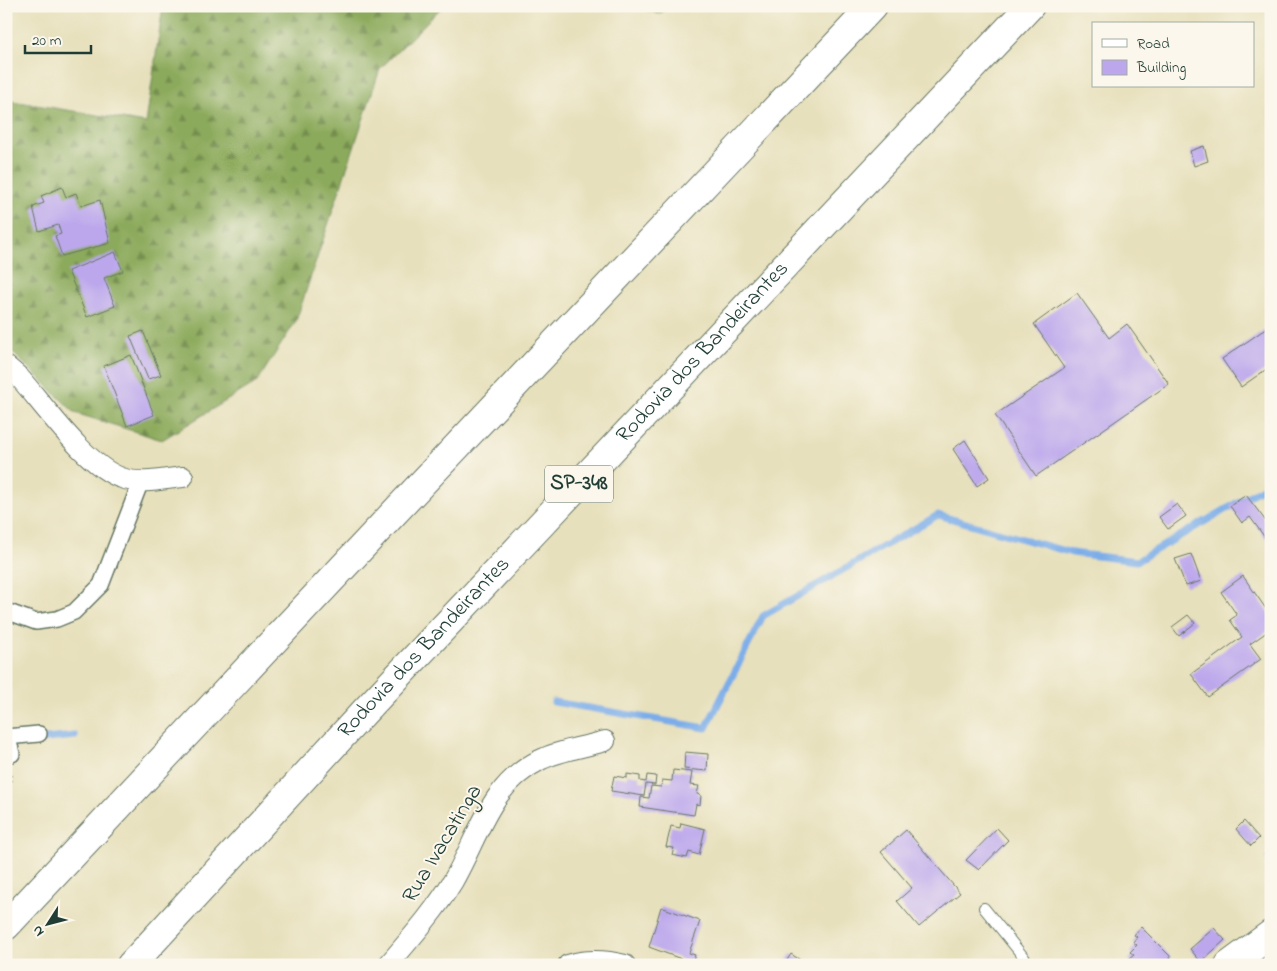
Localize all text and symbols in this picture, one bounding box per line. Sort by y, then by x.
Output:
scale bar [25,22,91,54]
legend [1092,22,1254,88]
text: 20 m [32,30,62,52]
text: Road [1137,33,1170,55]
text: Building [1136,57,1186,80]
street label: Rodovia dos Bandeirantes [609,254,797,451]
road number: SP-348 [545,466,613,502]
street label: Rodovia dos Bandeirantes [331,550,518,746]
street label: Rua Ivacatinga [395,779,492,910]
north arrow [22,898,72,948]
text: N [27,921,50,941]

